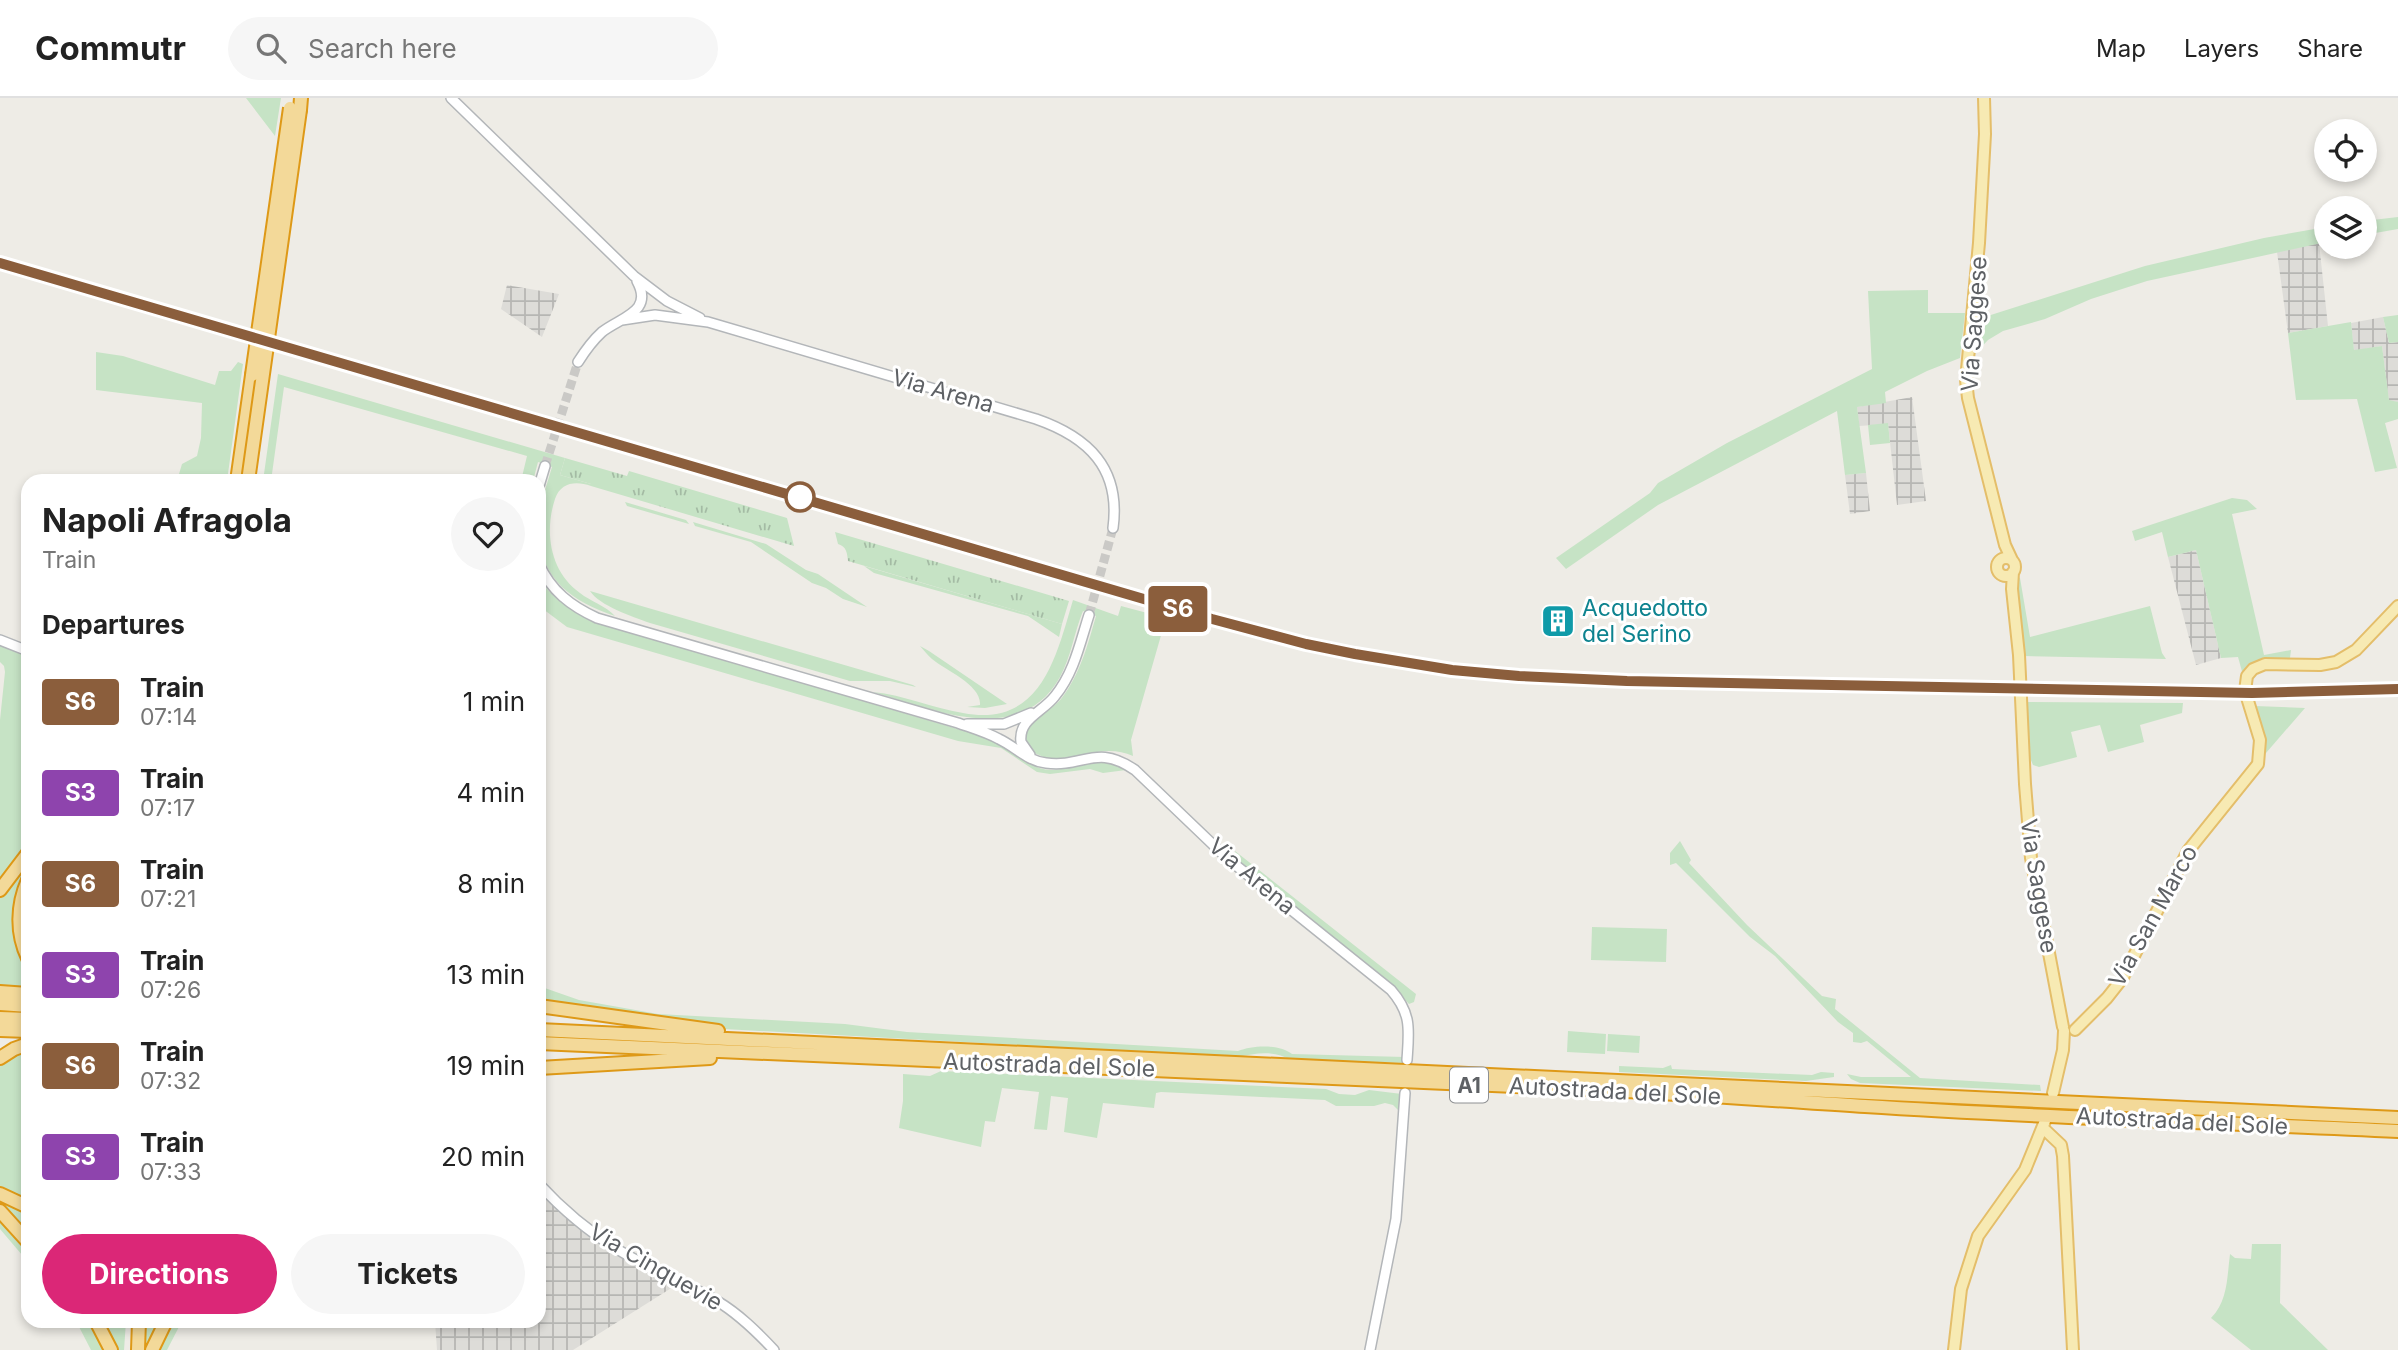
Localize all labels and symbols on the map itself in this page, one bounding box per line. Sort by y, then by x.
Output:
street label: Via Saggese [1955,255,1993,393]
street label: Via Arena [889,363,997,419]
unlabelled marker [785,482,815,512]
line badge: S6 [1146,586,1210,632]
place label: Acquedotto del Serino [1582,594,1708,648]
building icon: Acquedotto del Serino [1539,602,1577,640]
street label: Via Saggese [2015,817,2063,955]
street label: Via Arena [1203,832,1301,920]
street label: Via San Marco [2103,840,2203,992]
street label: Autostrada del Sole [942,1047,1156,1083]
road number: A1 [1450,1068,1488,1102]
street label: Autostrada del Sole [1508,1071,1722,1111]
street label: Autostrada del Sole [2075,1101,2289,1141]
street label: Via Cinquevie [584,1218,728,1316]

